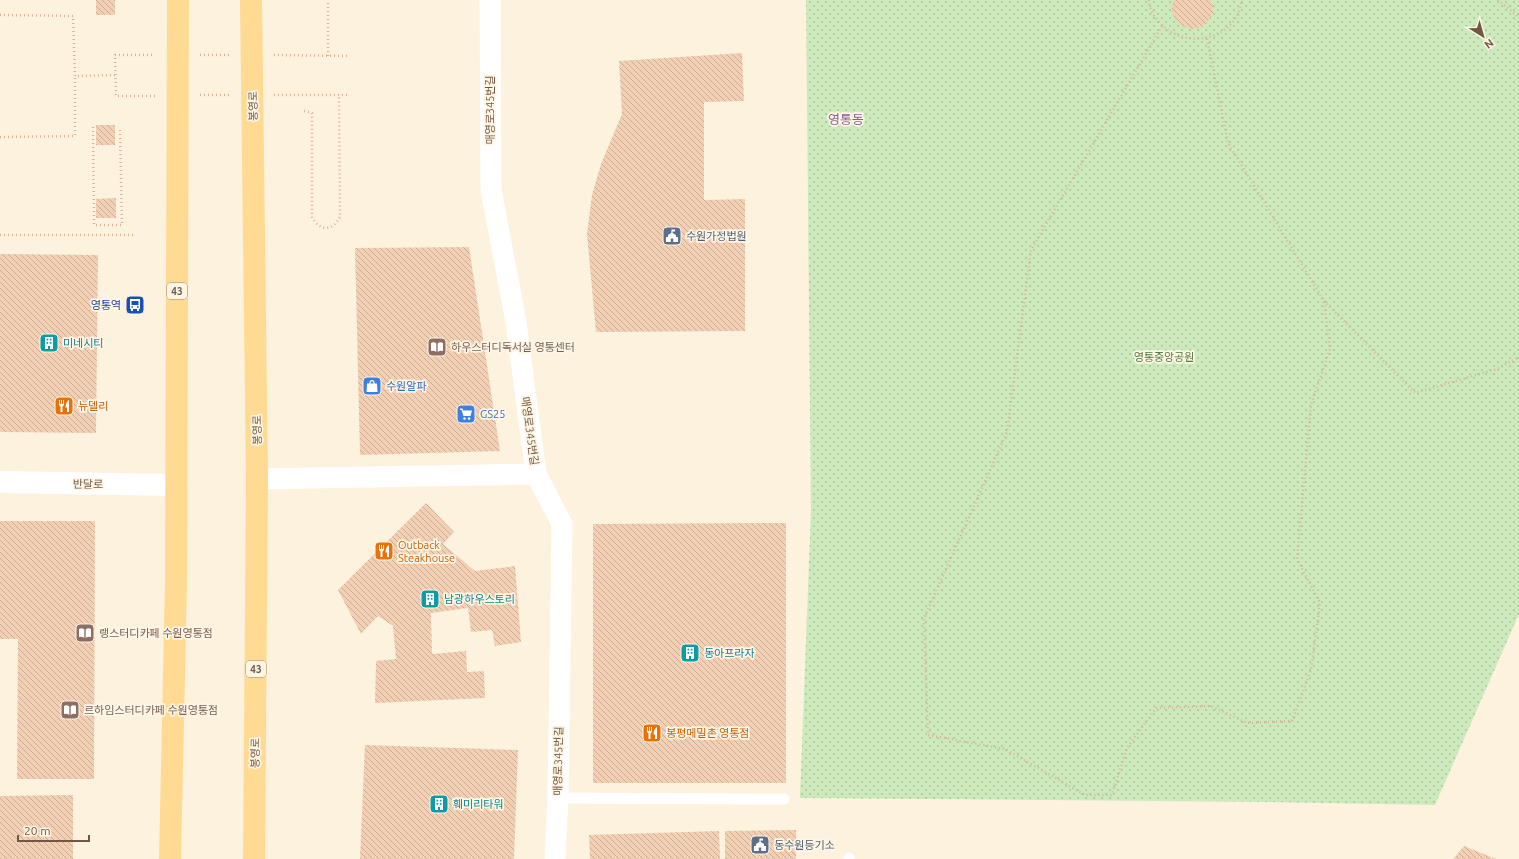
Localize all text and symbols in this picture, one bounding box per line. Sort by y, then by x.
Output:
north arrow [1463,16,1503,56]
text: N [1482,37,1496,51]
street label: 매영로345번길 [484,75,496,145]
street label: 봉영로 [247,91,259,121]
district label: 영통동 [828,112,864,126]
public building icon: 수원가정법원 [661,225,683,247]
place label: 수원가정법원 [686,230,747,242]
road number: 43 [167,283,187,299]
bus stop icon: 영통역 [124,294,146,316]
place label: 영통역 [91,299,121,311]
building icon: 미네시티 [38,332,60,354]
library icon: 하우스터디독서실 영통센터 [426,336,448,358]
place label: 미네시티 [63,337,103,349]
place label: 하우스터디독서실 영통센터 [451,341,575,353]
park label: 영통중앙공원 [1134,351,1194,363]
shop icon: 수원알파 [361,375,383,397]
place label: 수원알파 [386,380,427,392]
restaurant icon: 뉴델리 [53,395,75,417]
street label: 매영로345번길 [519,396,541,466]
place label: 뉴델리 [78,400,108,412]
supermarket icon: GS25 [455,403,477,425]
place label: GS25 [480,408,505,420]
street label: 봉영로 [251,415,263,445]
street label: 반달로 [73,478,103,490]
place label: Outback Steakhouse [398,539,455,564]
restaurant icon: Outback Steakhouse [373,540,395,562]
building icon: 남광하우스토리 [419,588,441,610]
place label: 남광하우스토리 [444,593,515,605]
library icon: 랭스터디카페 수원영통점 [74,622,96,644]
place label: 랭스터디카페 수원영통점 [99,627,213,639]
building icon: 동아프라자 [679,642,701,664]
place label: 동아프라자 [704,647,755,659]
road number: 43 [246,661,266,677]
library icon: 르하임스터디카페 수원영통점 [59,699,81,721]
place label: 르하임스터디카페 수원영통점 [84,704,218,716]
restaurant icon: 봉평메밀촌 영통점 [641,722,663,744]
street label: 매영로345번길 [551,726,565,796]
place label: 봉평메밀촌 영통점 [666,727,749,739]
street label: 봉영로 [249,738,261,768]
building icon: 훼미리타워 [428,793,450,815]
place label: 훼미리타워 [453,798,504,810]
scale bar [18,817,89,843]
text: 20 m [24,824,51,837]
public building icon: 동수원등기소 [749,834,771,856]
place label: 동수원등기소 [774,839,835,851]

